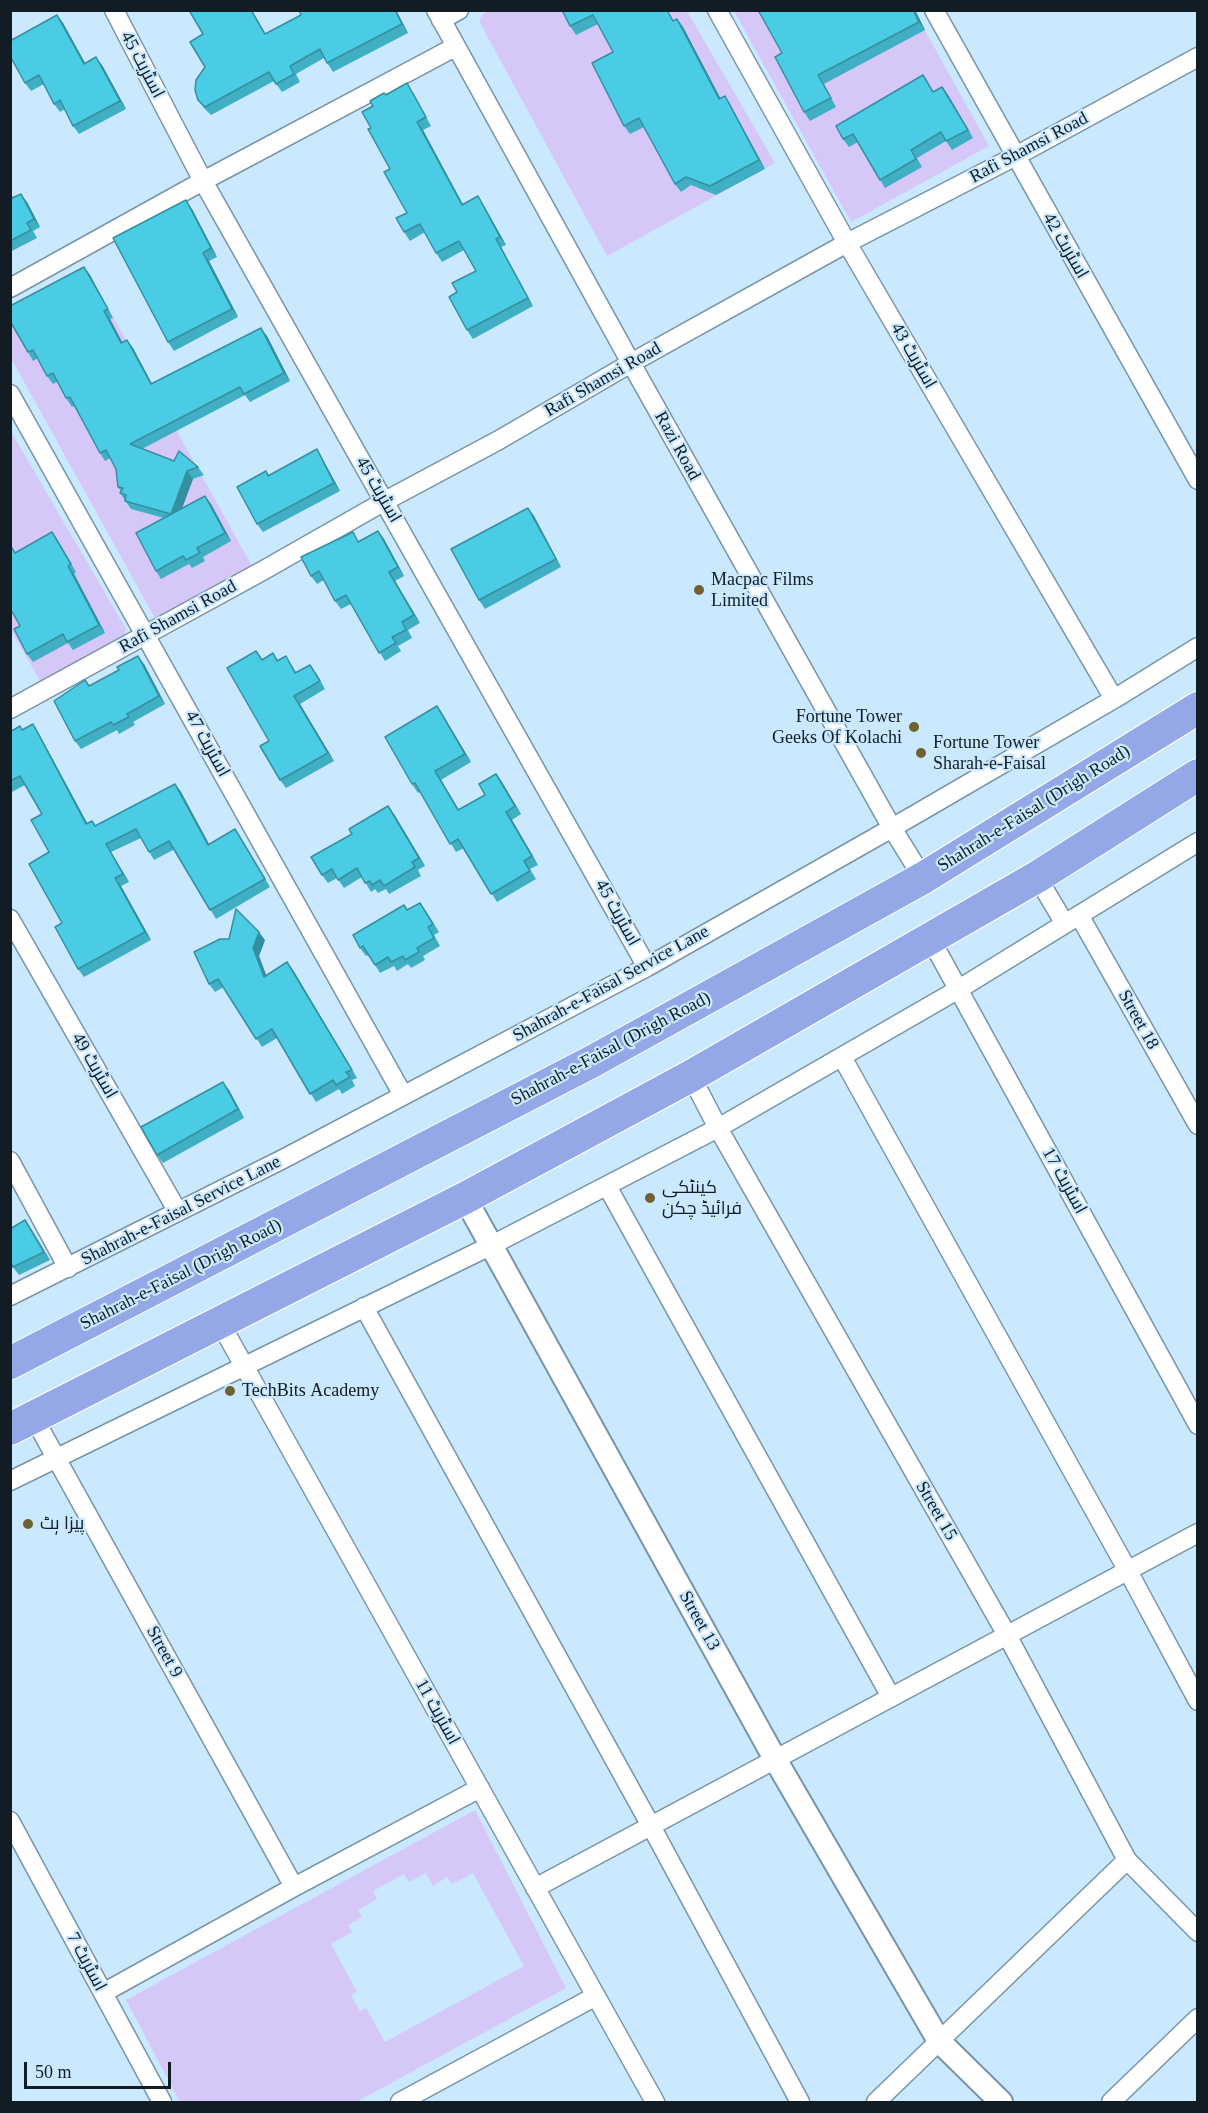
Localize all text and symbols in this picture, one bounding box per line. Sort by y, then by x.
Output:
street label: اسٹریٹ 45 [115,28,169,102]
street label: Rafi Shamsi Road [966,108,1092,188]
street label: اسٹریٹ 42 [1038,209,1092,283]
street label: اسٹریٹ 43 [886,319,940,393]
street label: Rafi Shamsi Road [541,338,665,422]
street label: Razi Road [649,408,705,484]
street label: اسٹریٹ 45 [351,453,405,527]
place label: Macpac Films Limited [711,569,813,612]
street label: Rafi Shamsi Road [115,576,241,658]
marker: Macpac Films Limited [692,583,706,597]
place label: Fortune Tower Geeks Of Kolachi [772,706,902,748]
street label: اسٹریٹ 47 [180,707,234,781]
marker: Fortune Tower Geeks Of Kolachi [907,720,921,734]
place label: Fortune Tower Sharah-e-Faisal [933,732,1046,774]
street label: Shahrah-e-Faisal (Drigh Road) [934,741,1134,877]
marker: Fortune Tower Sharah-e-Faisal [914,746,928,760]
street label: اسٹریٹ 45 [590,876,644,950]
street label: Shahrah-e-Faisal Service Lane [509,921,713,1047]
street label: Shahrah-e-Faisal (Drigh Road) [508,987,714,1111]
street label: Street 18 [1113,987,1163,1053]
street label: اسٹریٹ 49 [67,1029,121,1103]
street label: اسٹریٹ 17 [1037,1144,1091,1218]
street label: Shahrah-e-Faisal Service Lane [78,1151,284,1271]
place label: کینٹکی فرائیڈ چکن [662,1177,742,1220]
marker: کینٹکی فرائیڈ چکن [643,1191,657,1205]
street label: Shahrah-e-Faisal (Drigh Road) [77,1215,285,1335]
place label: TechBits Academy [242,1380,379,1402]
marker: TechBits Academy [223,1384,237,1398]
street label: Street 15 [911,1478,961,1544]
place label: پیزا ہٹ [40,1513,84,1535]
marker: پیزا ہٹ [21,1517,35,1531]
street label: Street 13 [674,1588,724,1654]
street label: Street 9 [141,1622,187,1682]
street label: اسٹریٹ 11 [410,1675,464,1749]
street label: اسٹریٹ 7 [62,1929,110,1995]
scale bar [27,2050,174,2088]
text: 50 m [35,2062,72,2082]

